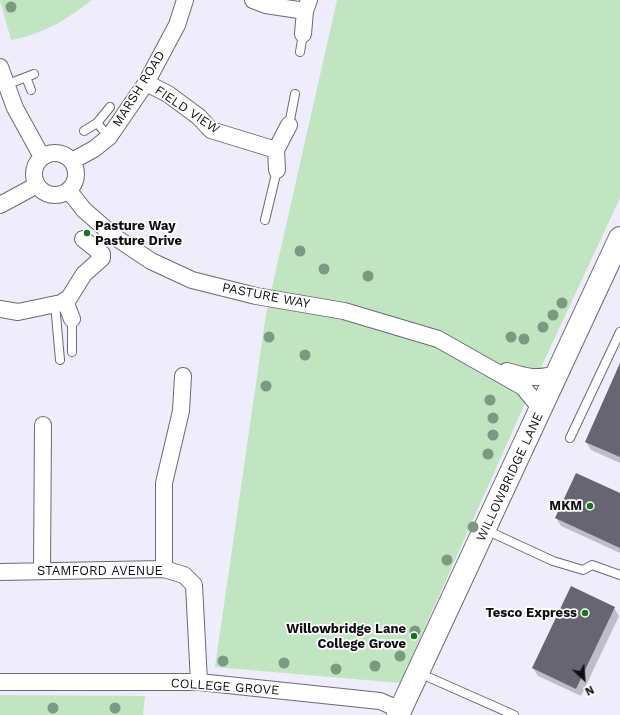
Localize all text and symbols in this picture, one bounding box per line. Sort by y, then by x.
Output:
street label: MARSH ROAD [109,48,169,130]
street label: FIELD VIEW [152,83,222,137]
place label: Pasture Way Pasture Drive [95,218,182,249]
marker: Pasture Way Pasture Drive [82,228,92,238]
street label: PASTURE WAY [221,280,311,312]
street label: WILLOWBRIDGE LANE [473,410,547,544]
place label: MKM [549,498,582,514]
marker: MKM [585,501,595,511]
street label: STAMFORD AVENUE [37,563,163,579]
place label: Tesco Express [486,605,577,621]
marker: Tesco Express [580,608,590,618]
place label: Willowbridge Lane College Grove [286,621,406,652]
marker: Willowbridge Lane College Grove [409,631,419,641]
north arrow [564,659,604,699]
street label: COLLEGE GROVE [170,675,280,699]
text: N [583,683,596,698]

